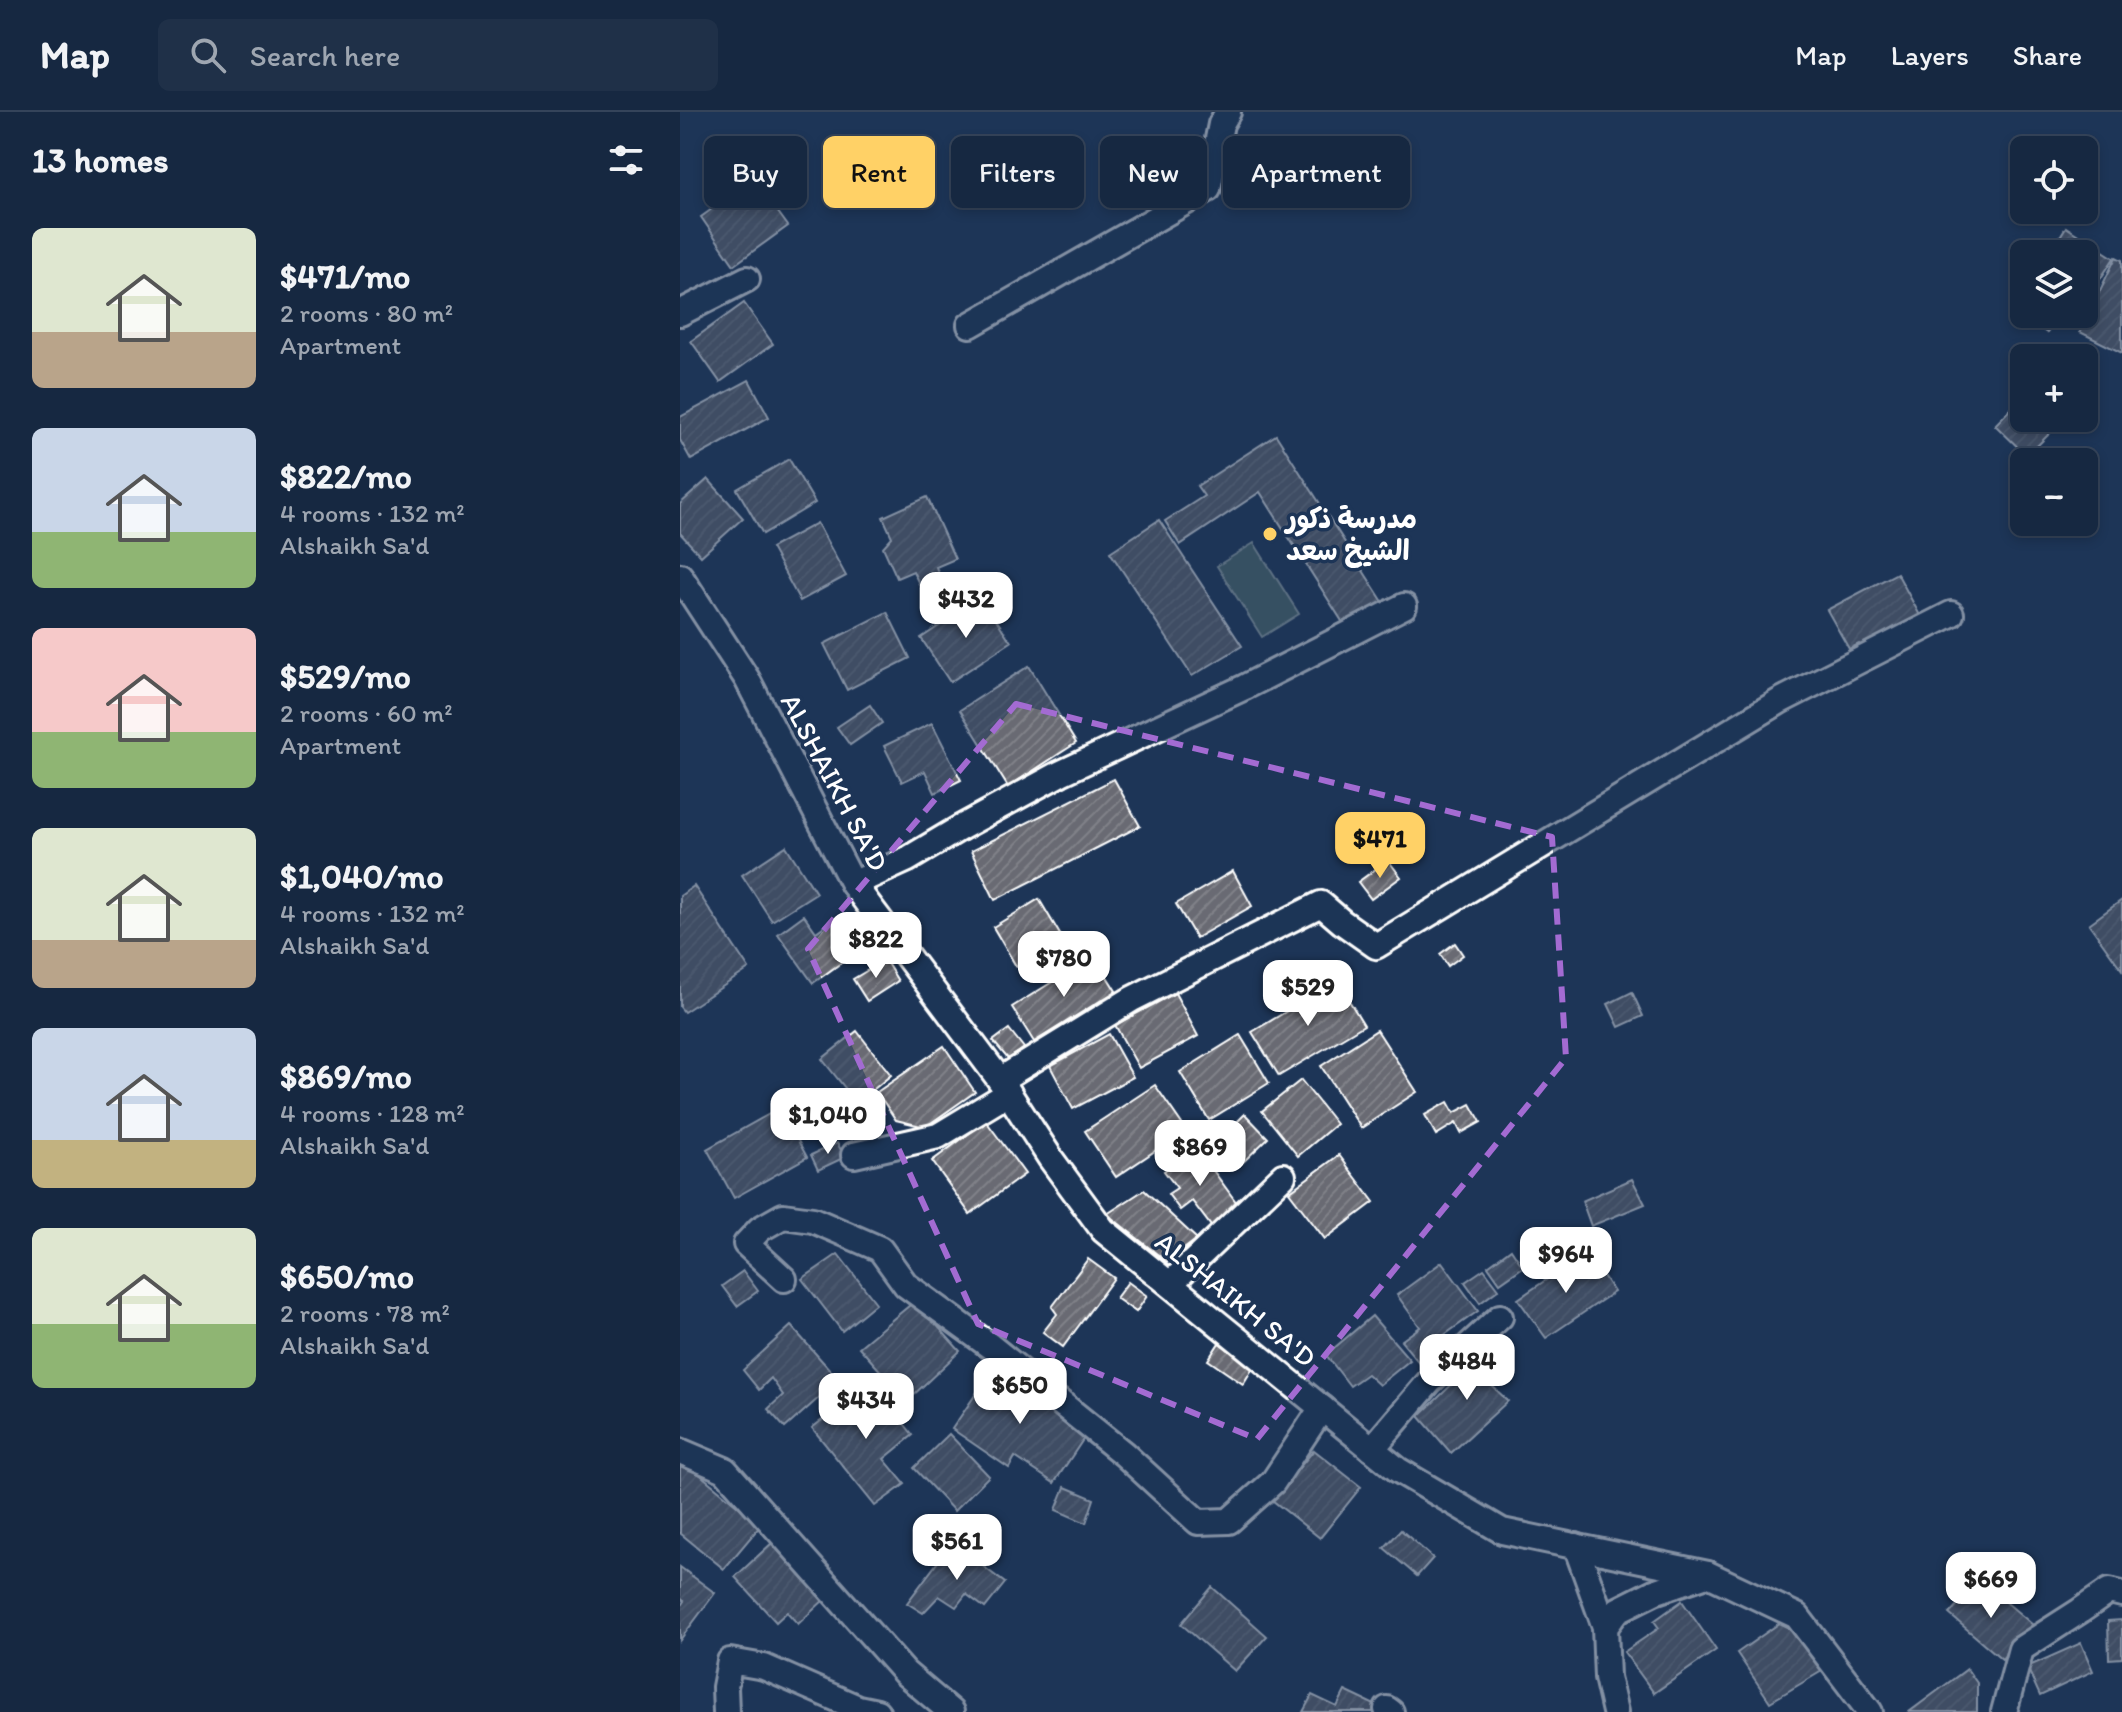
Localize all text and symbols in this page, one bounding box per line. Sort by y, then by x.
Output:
search box [158,19,718,91]
text: Map [40,32,110,78]
icon: search [186,33,230,77]
text: Search here [250,37,400,74]
text: Map [1795,38,1847,72]
text: Layers [1891,38,1969,72]
text: Share [2013,38,2082,72]
chip: Buy [704,136,807,208]
chip: Rent [823,136,935,208]
chip: Filters [951,136,1084,208]
chip: New [1100,136,1207,208]
chip: Apartment [1223,136,1410,208]
map controls [2010,136,2098,536]
button: locate [2010,136,2098,224]
icon: filters [604,138,648,182]
text: 13 homes [32,140,168,181]
button: layers [2010,240,2098,328]
text: $471/mo [280,256,410,297]
icon: home [96,260,192,356]
text: 2 rooms · 80 m² [280,297,453,329]
text: Apartment [280,329,401,361]
button: + [2010,344,2098,432]
button: − [2010,448,2098,536]
text: $822/mo [280,456,412,497]
icon: home [96,460,192,556]
text: 4 rooms · 132 m² [280,497,465,529]
place label: مدرسة ذكور الشيخ سعد [1283,501,1417,569]
marker: مدرسة ذكور الشيخ سعد [1261,525,1279,543]
text: Alshaikh Sa'd [280,529,429,561]
pin: $432 [919,572,1013,640]
text: $432 [938,582,994,614]
text: $529/mo [280,656,411,697]
icon: home [96,660,192,756]
street label: ALSHAIKH SA'D [774,687,896,877]
text: 2 rooms · 60 m² [280,697,453,729]
text: Apartment [280,729,401,761]
pin: $471 [1333,812,1427,880]
text: $471 [1353,822,1407,854]
text: $1,040/mo [280,856,444,897]
icon: home [96,860,192,956]
text: 4 rooms · 132 m² [280,897,465,929]
pin: $822 [829,912,923,980]
text: $822 [849,922,903,954]
text: Alshaikh Sa'd [280,929,429,961]
pin: $780 [1017,931,1111,999]
text: $780 [1036,941,1092,973]
pin: $529 [1261,960,1355,1028]
text: $529 [1281,970,1335,1002]
text: $869/mo [280,1056,412,1097]
icon: home [96,1060,192,1156]
pin: $1,040 [763,1088,893,1156]
text: 4 rooms · 128 m² [280,1097,465,1129]
text: $1,040 [788,1098,868,1130]
pin: $869 [1153,1120,1247,1188]
text: Alshaikh Sa'd [280,1129,429,1161]
text: $869 [1173,1130,1227,1162]
street label: ALSHAIKH SA'D [1149,1224,1323,1374]
pin: $964 [1519,1227,1613,1295]
text: $964 [1538,1237,1594,1269]
text: $650/mo [280,1256,414,1297]
icon: home [96,1260,192,1356]
text: 2 rooms · 78 m² [280,1297,450,1329]
text: Alshaikh Sa'd [280,1329,429,1361]
pin: $484 [1420,1334,1514,1402]
text: $484 [1438,1344,1496,1376]
pin: $650 [973,1358,1067,1426]
text: $650 [992,1368,1048,1400]
pin: $434 [819,1373,913,1441]
text: $434 [837,1383,895,1415]
pin: $561 [910,1514,1004,1582]
text: $561 [931,1524,983,1556]
pin: $669 [1944,1552,2038,1620]
text: $669 [1964,1562,2018,1594]

